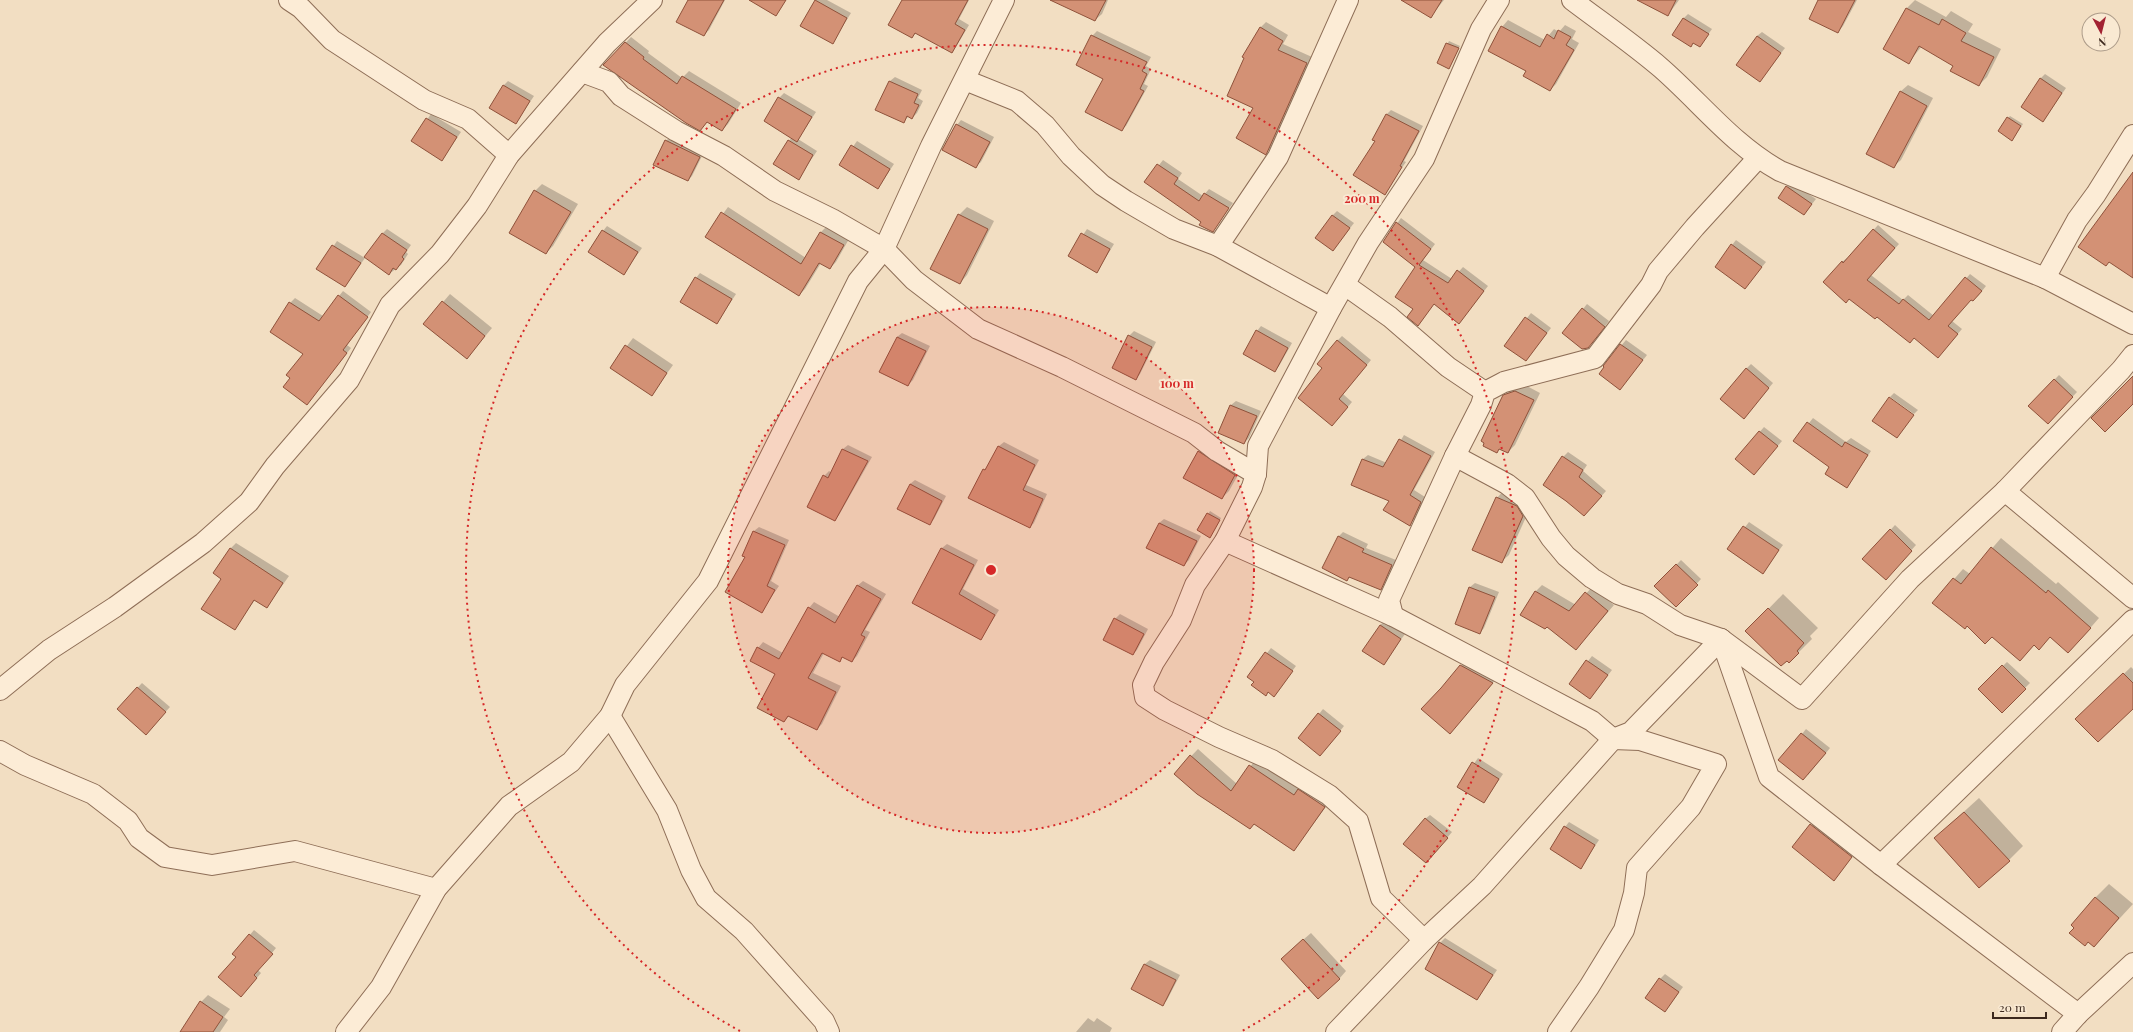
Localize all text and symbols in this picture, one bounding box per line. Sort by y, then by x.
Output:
north arrow [2081,12,2121,52]
text: N [2097,34,2107,50]
text: 200 m [1344,190,1380,206]
text: 100 m [1160,375,1194,391]
centre of rings [984,563,998,577]
scale bar [1993,994,2046,1020]
text: 20 m [1999,999,2026,1015]

